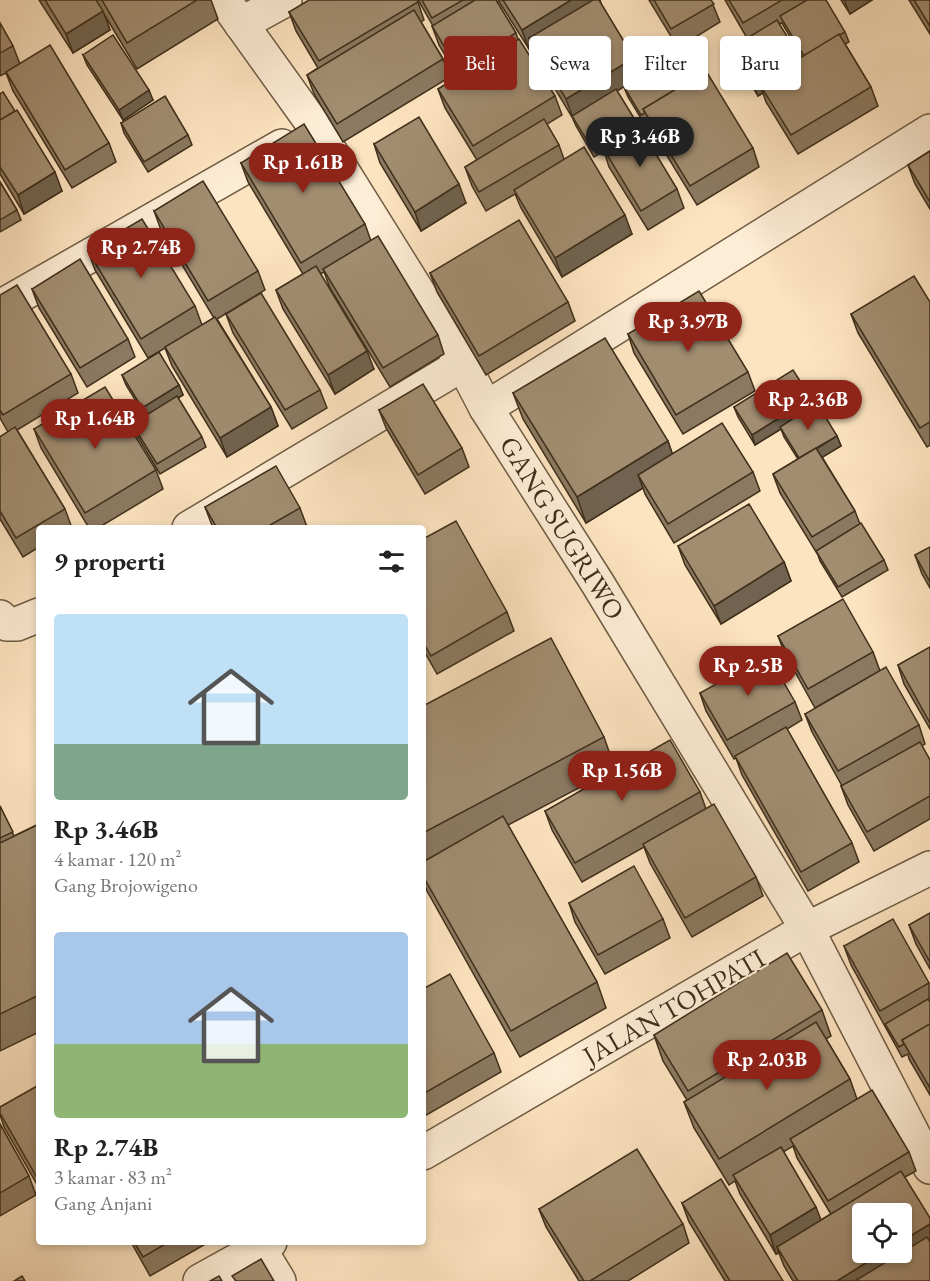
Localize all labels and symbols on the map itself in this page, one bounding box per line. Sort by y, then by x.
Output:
pin: Rp 3.46B [578,117,702,168]
pin: Rp 1.61B [241,143,365,194]
pin: Rp 2.74B [79,228,203,279]
pin: Rp 3.97B [626,302,750,353]
pin: Rp 2.36B [746,380,870,431]
pin: Rp 1.64B [33,399,157,450]
street label: GANG SUGRIWO [492,429,633,626]
pin: Rp 2.5B [693,646,803,697]
pin: Rp 1.56B [560,751,684,802]
street label: JALAN TOHPATI [575,940,771,1074]
pin: Rp 2.03B [705,1040,829,1091]

